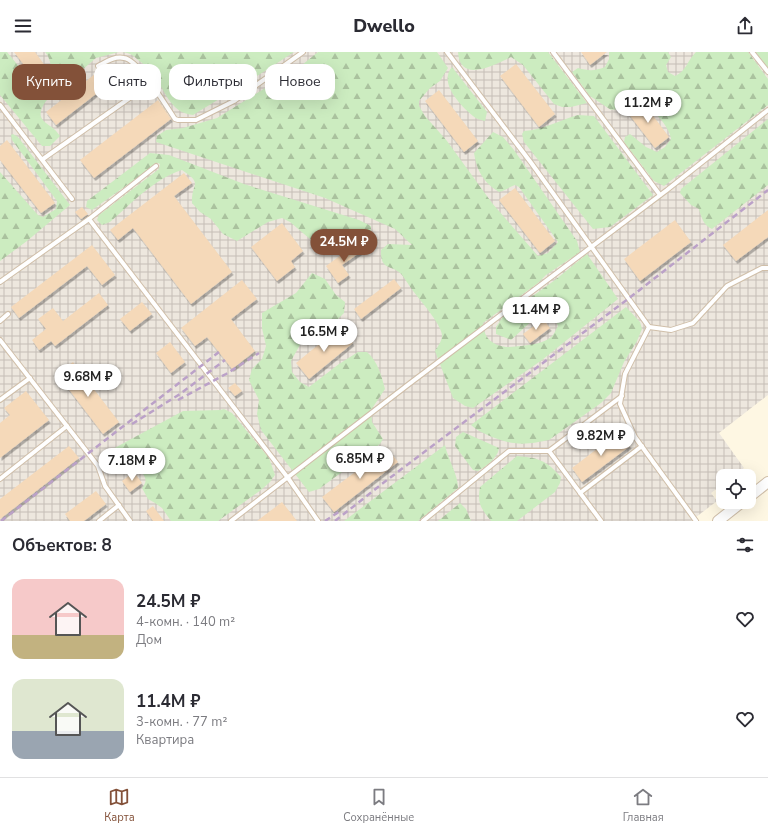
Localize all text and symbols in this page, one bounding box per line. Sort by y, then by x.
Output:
text: Dwello [353,14,415,38]
icon: menu [12,15,34,37]
icon: share [734,15,756,37]
chip: Купить [12,64,86,100]
chip: Снять [94,64,161,100]
chip: Фильтры [169,64,257,100]
chip: Новое [265,64,335,100]
pin: 11.2M ₽ [611,90,685,124]
text: 11.2M ₽ [623,94,673,112]
pin: 24.5M ₽ [307,229,381,263]
text: 24.5M ₽ [319,233,369,251]
pin: 11.4M ₽ [499,297,573,331]
text: 11.4M ₽ [511,301,561,319]
pin: 16.5M ₽ [287,319,361,353]
text: 16.5M ₽ [299,323,349,341]
pin: 9.68M ₽ [51,364,125,398]
text: 9.68M ₽ [63,368,113,386]
pin: 9.82M ₽ [564,423,638,457]
text: 9.82M ₽ [576,427,626,445]
pin: 6.85M ₽ [323,446,397,480]
pin: 7.18M ₽ [95,448,169,482]
text: 6.85M ₽ [335,450,385,468]
text: 7.18M ₽ [107,452,157,470]
map controls [716,469,756,509]
button: locate [716,469,756,509]
text: Объектов: 8 [12,534,112,557]
icon: filters [734,534,756,556]
text: 24.5M ₽ [136,590,200,613]
icon: home [44,595,92,643]
icon: heart [734,608,756,630]
text: 4-комн. · 140 m² [136,613,235,631]
text: Дом [136,631,162,649]
text: 11.4M ₽ [136,690,200,713]
icon: home [44,695,92,743]
icon: heart [734,708,756,730]
text: 3-комн. · 77 m² [136,713,227,731]
text: Квартира [136,731,194,749]
tab: Карта [104,786,135,825]
tab: Сохранённые [343,786,414,825]
tab: Главная [623,786,664,825]

